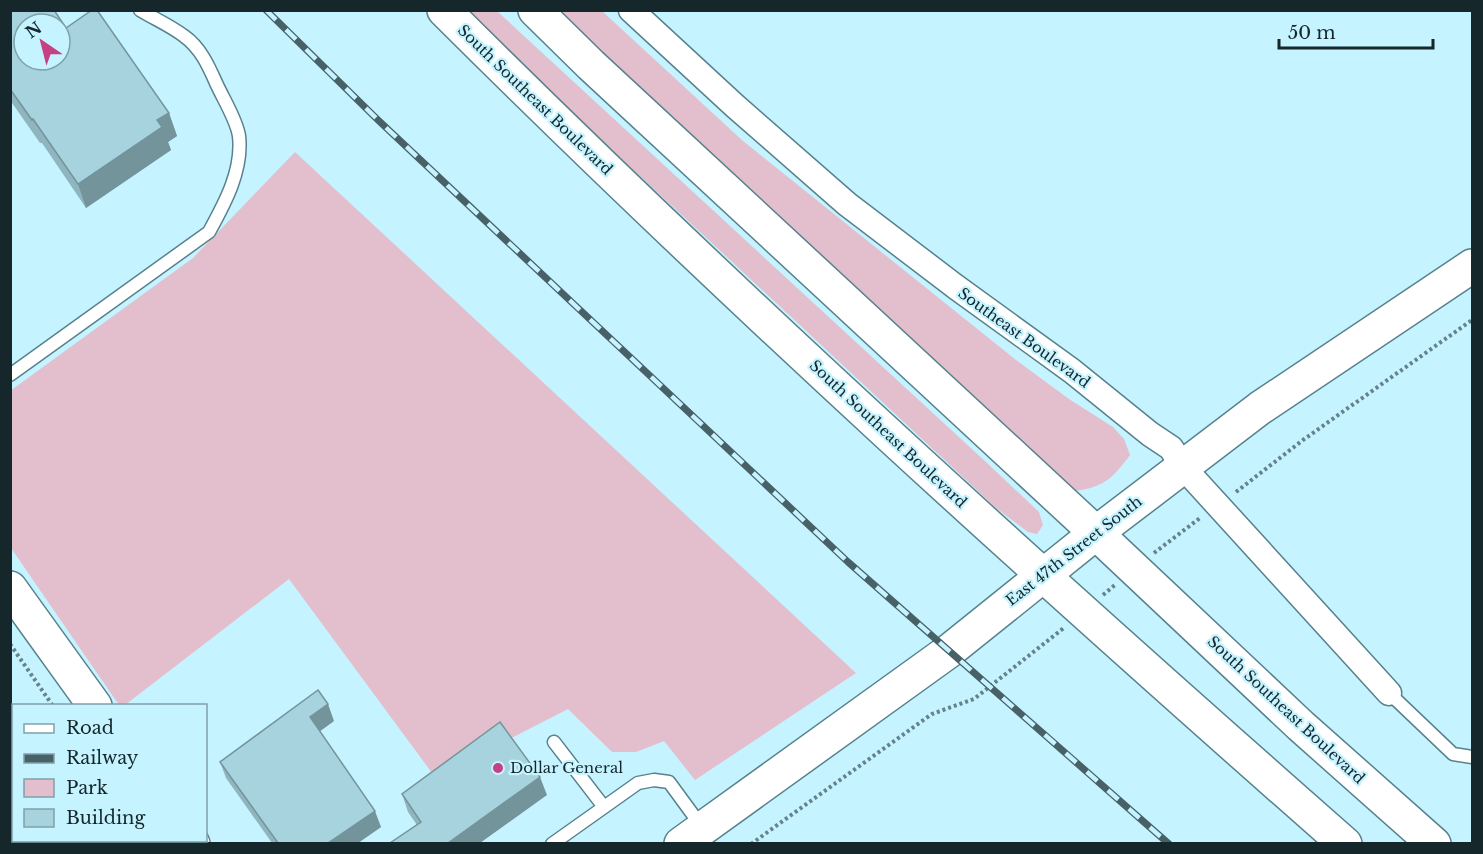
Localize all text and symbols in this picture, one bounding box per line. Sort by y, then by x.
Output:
north arrow [12,12,72,72]
scale bar [1279,12,1434,50]
text: N [21,17,45,42]
street label: South Southeast Boulevard [454,21,617,179]
text: 50 m [1288,22,1336,44]
street label: Southeast Boulevard [955,283,1094,392]
street label: South Southeast Boulevard [806,356,971,512]
street label: East 47th Street South [1002,492,1146,610]
street label: South Southeast Boulevard [1204,632,1369,788]
legend [12,704,207,842]
text: Road [66,717,114,739]
text: Railway [66,747,139,769]
place label: Dollar General [510,758,623,777]
marker: Dollar General [491,761,505,775]
text: Park [66,777,108,799]
text: Building [66,807,145,829]

